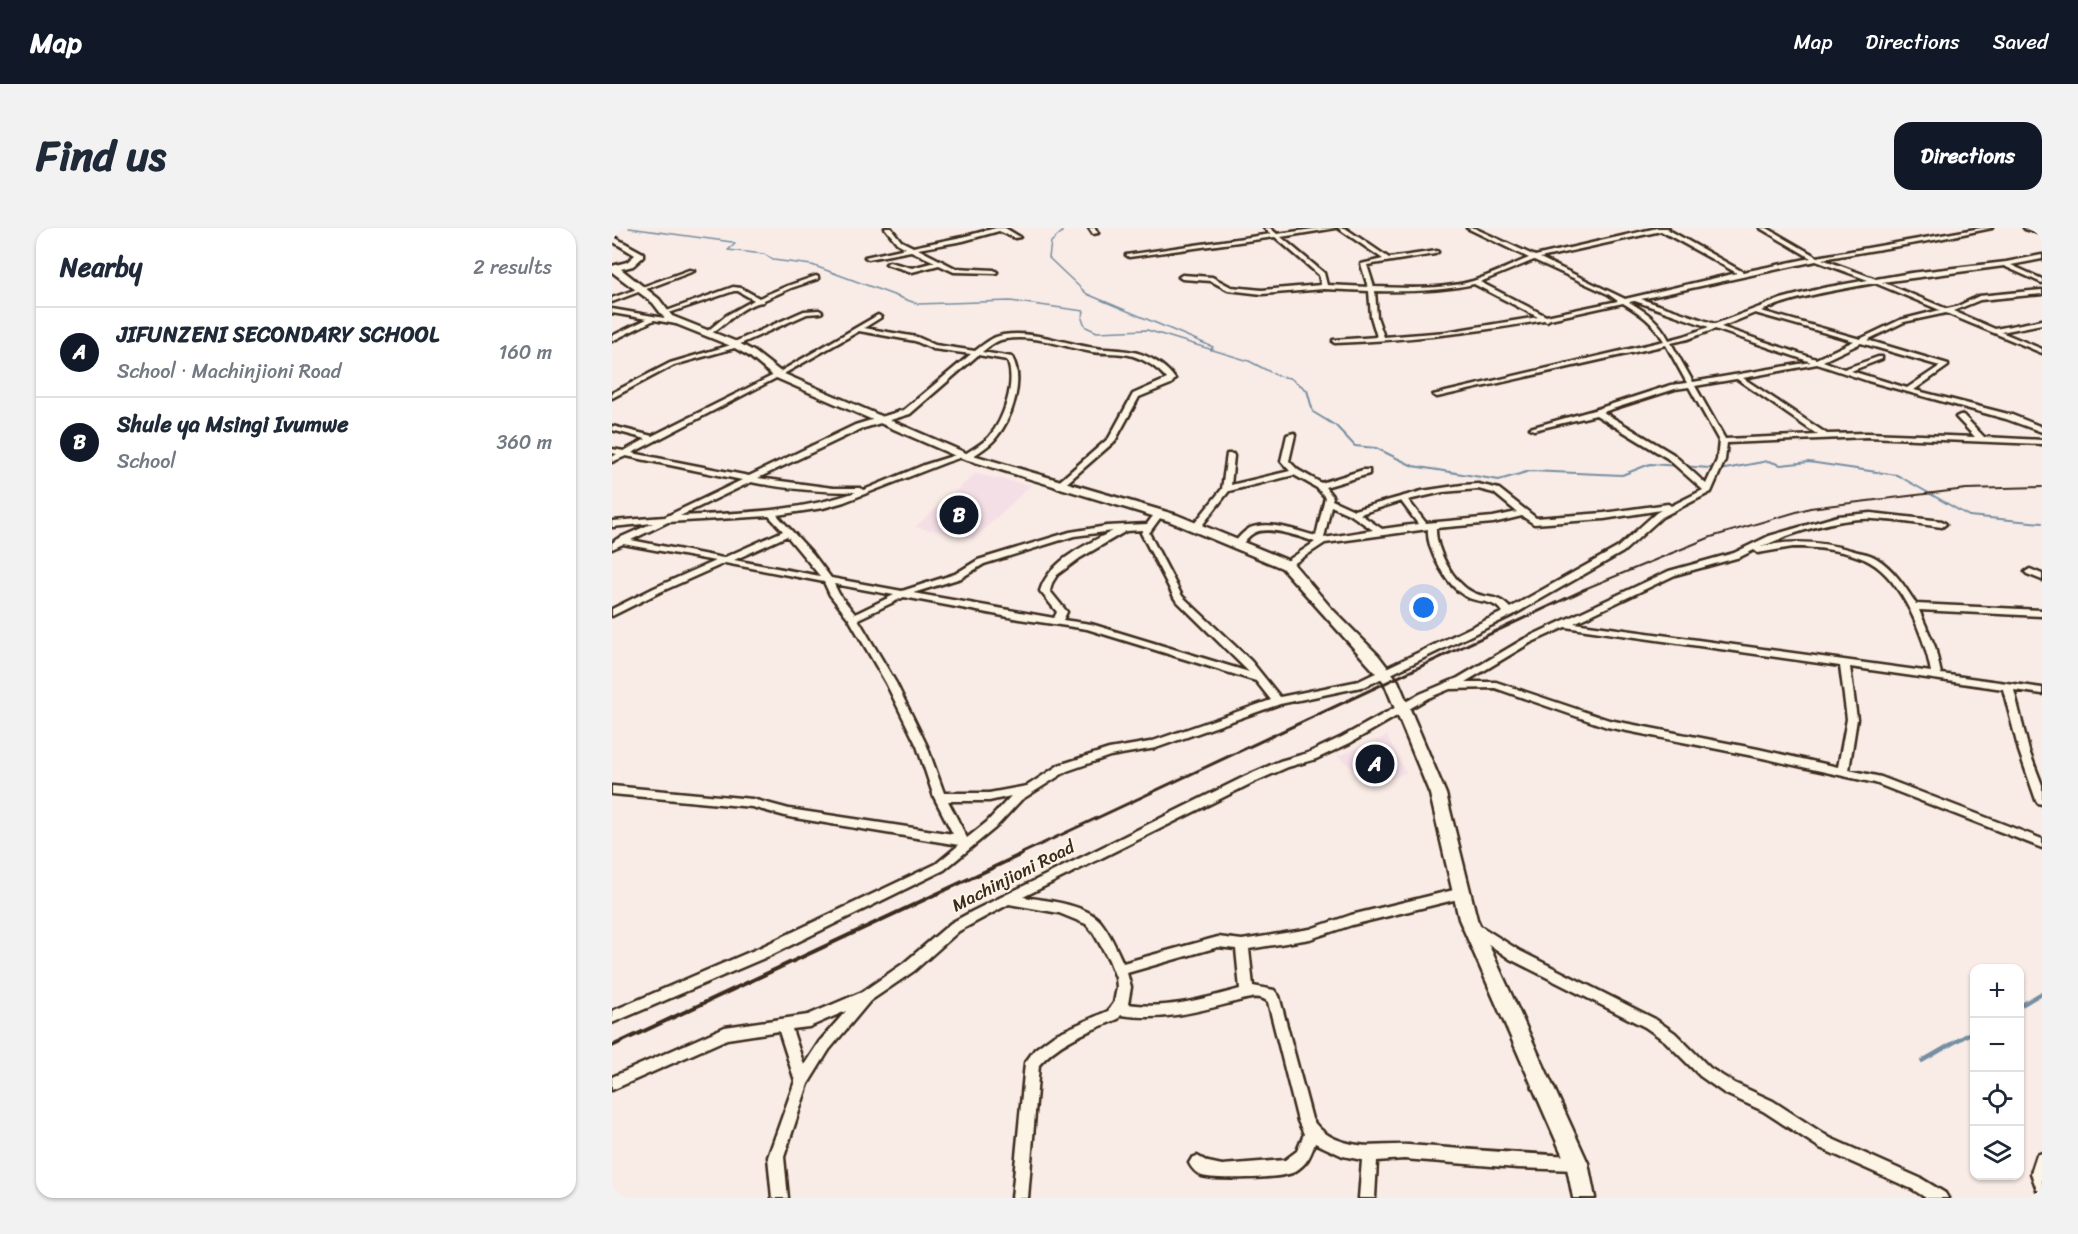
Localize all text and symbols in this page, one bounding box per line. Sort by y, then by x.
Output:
text: Map [30,18,82,67]
text: Map [1794,23,1832,61]
text: Directions [1865,23,1960,61]
text: Saved [1993,23,2048,61]
text: Find us [36,119,166,193]
button: Directions [1894,122,2042,190]
text: Nearby [60,244,142,290]
text: 2 results [473,250,552,285]
text: JIFUNZENI SECONDARY SCHOOL [117,315,439,354]
text: A [73,335,86,370]
text: 160 m [499,335,552,370]
text: School · Machinjioni Road [117,354,341,389]
text: Shule ya Msingi Ivumwe [117,405,349,444]
text: B [73,425,86,460]
text: 360 m [496,425,552,460]
text: School [117,444,176,479]
pin: B [940,492,978,538]
your location [1409,593,1438,622]
pin: A [1356,742,1395,786]
street label: Machinjioni Road [946,831,1082,921]
map controls [1970,964,2024,1180]
button: + [1970,964,2024,1018]
button: − [1970,1018,2024,1072]
button: locate [1970,1072,2024,1126]
button: layers [1970,1126,2024,1180]

